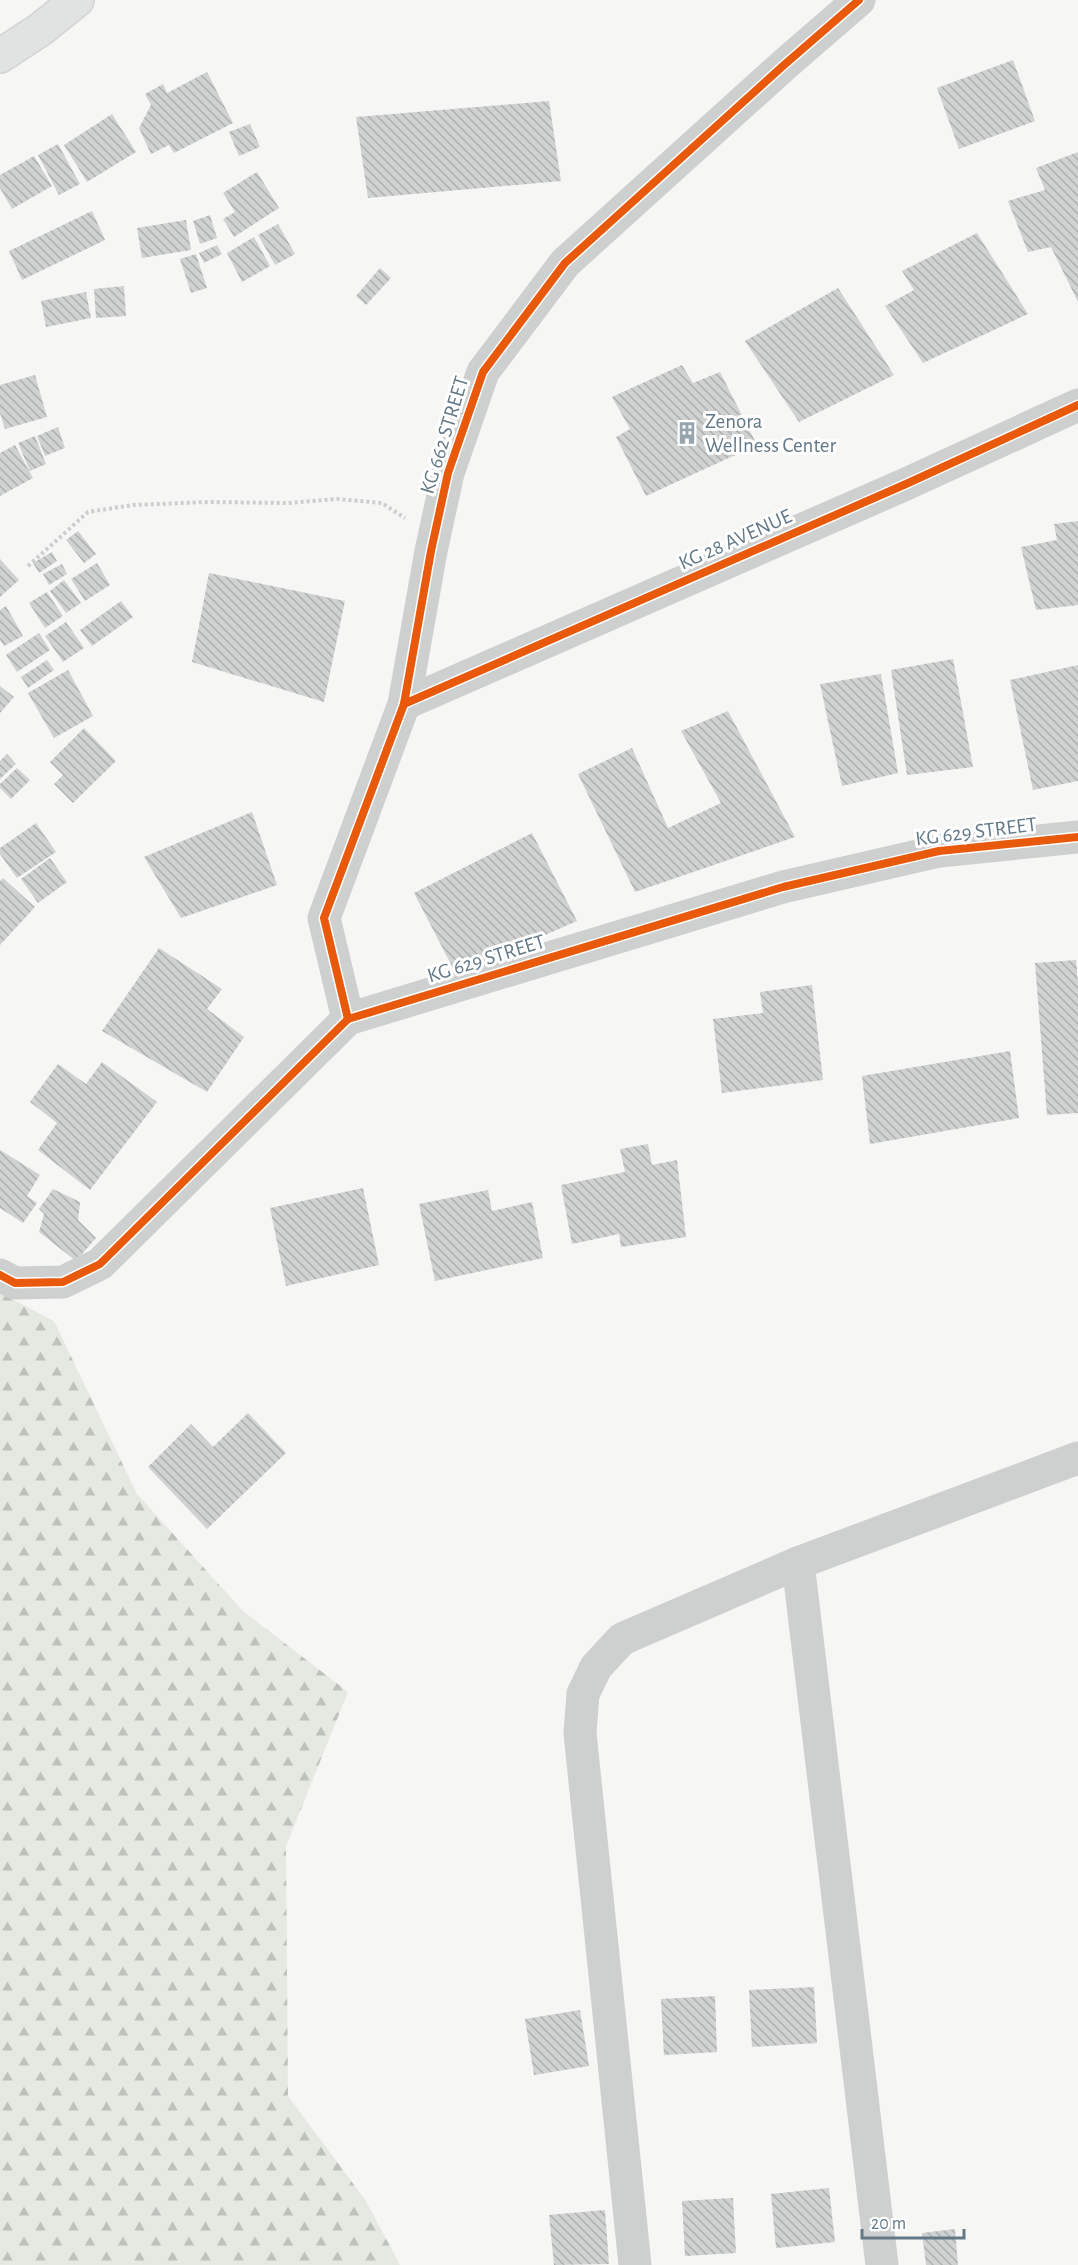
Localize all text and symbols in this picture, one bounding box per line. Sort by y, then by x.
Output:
street label: KG 662 STREET [417,374,472,497]
place label: Zenora Wellness Center [705,411,837,456]
building icon: Zenora Wellness Center [674,420,700,446]
street label: KG 28 AVENUE [676,505,795,574]
street label: KG 629 STREET [914,814,1038,849]
street label: KG 629 STREET [425,931,548,986]
scale bar [862,2202,964,2240]
text: 20 m [871,2215,906,2233]

